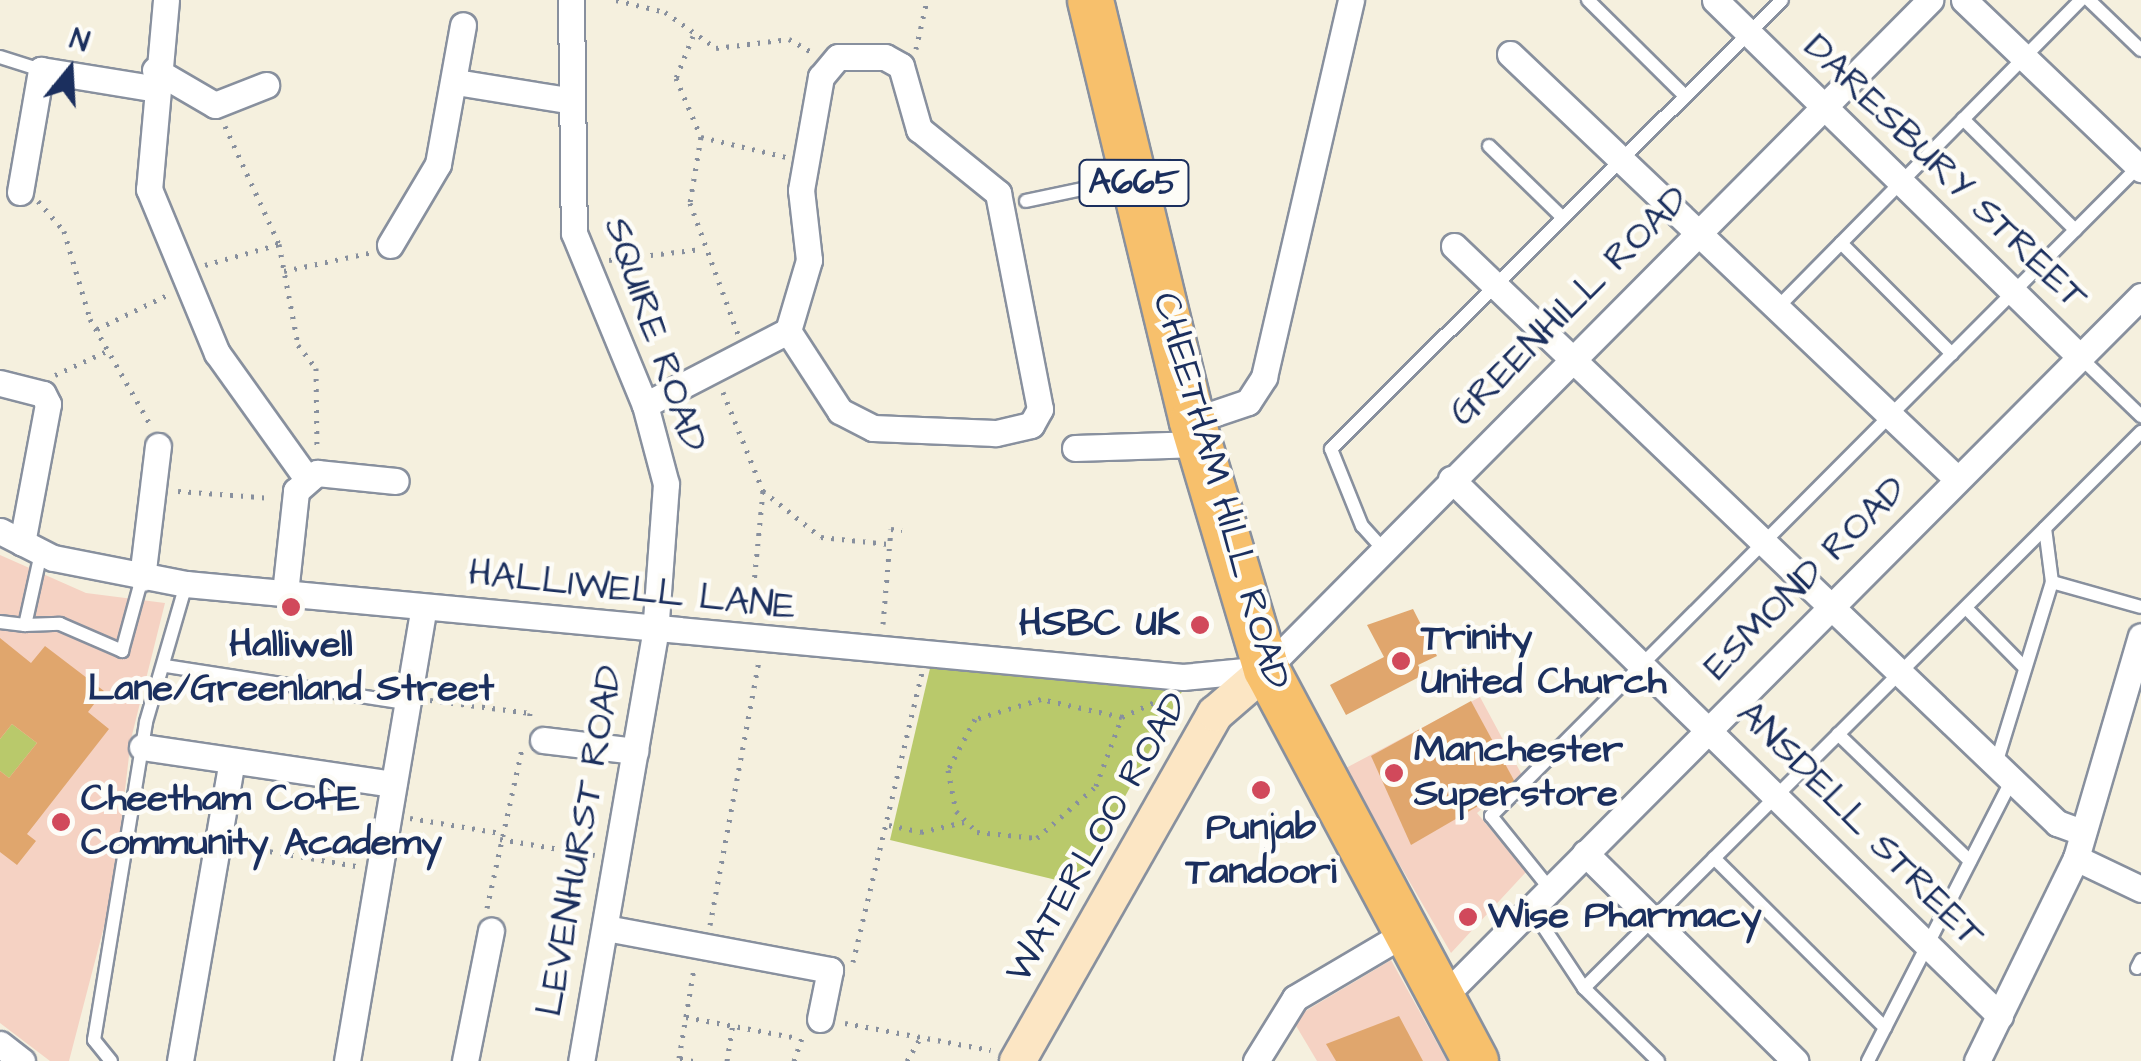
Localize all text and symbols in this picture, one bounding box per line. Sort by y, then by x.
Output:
north arrow [20,20,120,120]
text: N [65,20,94,62]
street label: DARESBURY STREET [1793,25,2097,321]
road number: A665 [1076,153,1192,213]
street label: GREENHILL ROAD [1441,178,1699,436]
street label: SQUIRE ROAD [593,212,715,458]
street label: CHEETHAM HILL ROAD [1141,287,1299,695]
street label: ESMOND ROAD [1695,468,1917,690]
street label: HALLIWELL LANE [466,551,798,631]
marker: Halliwell Lane/Greenland Street [280,596,302,618]
place label: HSBC UK [1019,602,1180,648]
marker: HSBC UK [1189,614,1211,636]
place label: Trinity United Church [1421,616,1667,706]
place label: Halliwell Lane/Greenland Street [88,623,494,712]
marker: Trinity United Church [1390,650,1412,672]
street label: LEVENHURST ROAD [528,662,634,1020]
street label: WATERLOO ROAD [996,685,1200,991]
street label: ANSDELL STREET [1727,692,1993,958]
place label: Manchester Superstore [1414,728,1623,818]
marker: Manchester Superstore [1383,762,1405,784]
place label: Cheetham CofE Community Academy [81,777,442,866]
marker: Punjab Tandoori [1250,779,1272,801]
place label: Punjab Tandoori [1186,806,1336,896]
marker: Cheetham CofE Community Academy [50,811,72,833]
place label: Wise Pharmacy [1488,894,1761,940]
marker: Wise Pharmacy [1457,906,1479,928]

